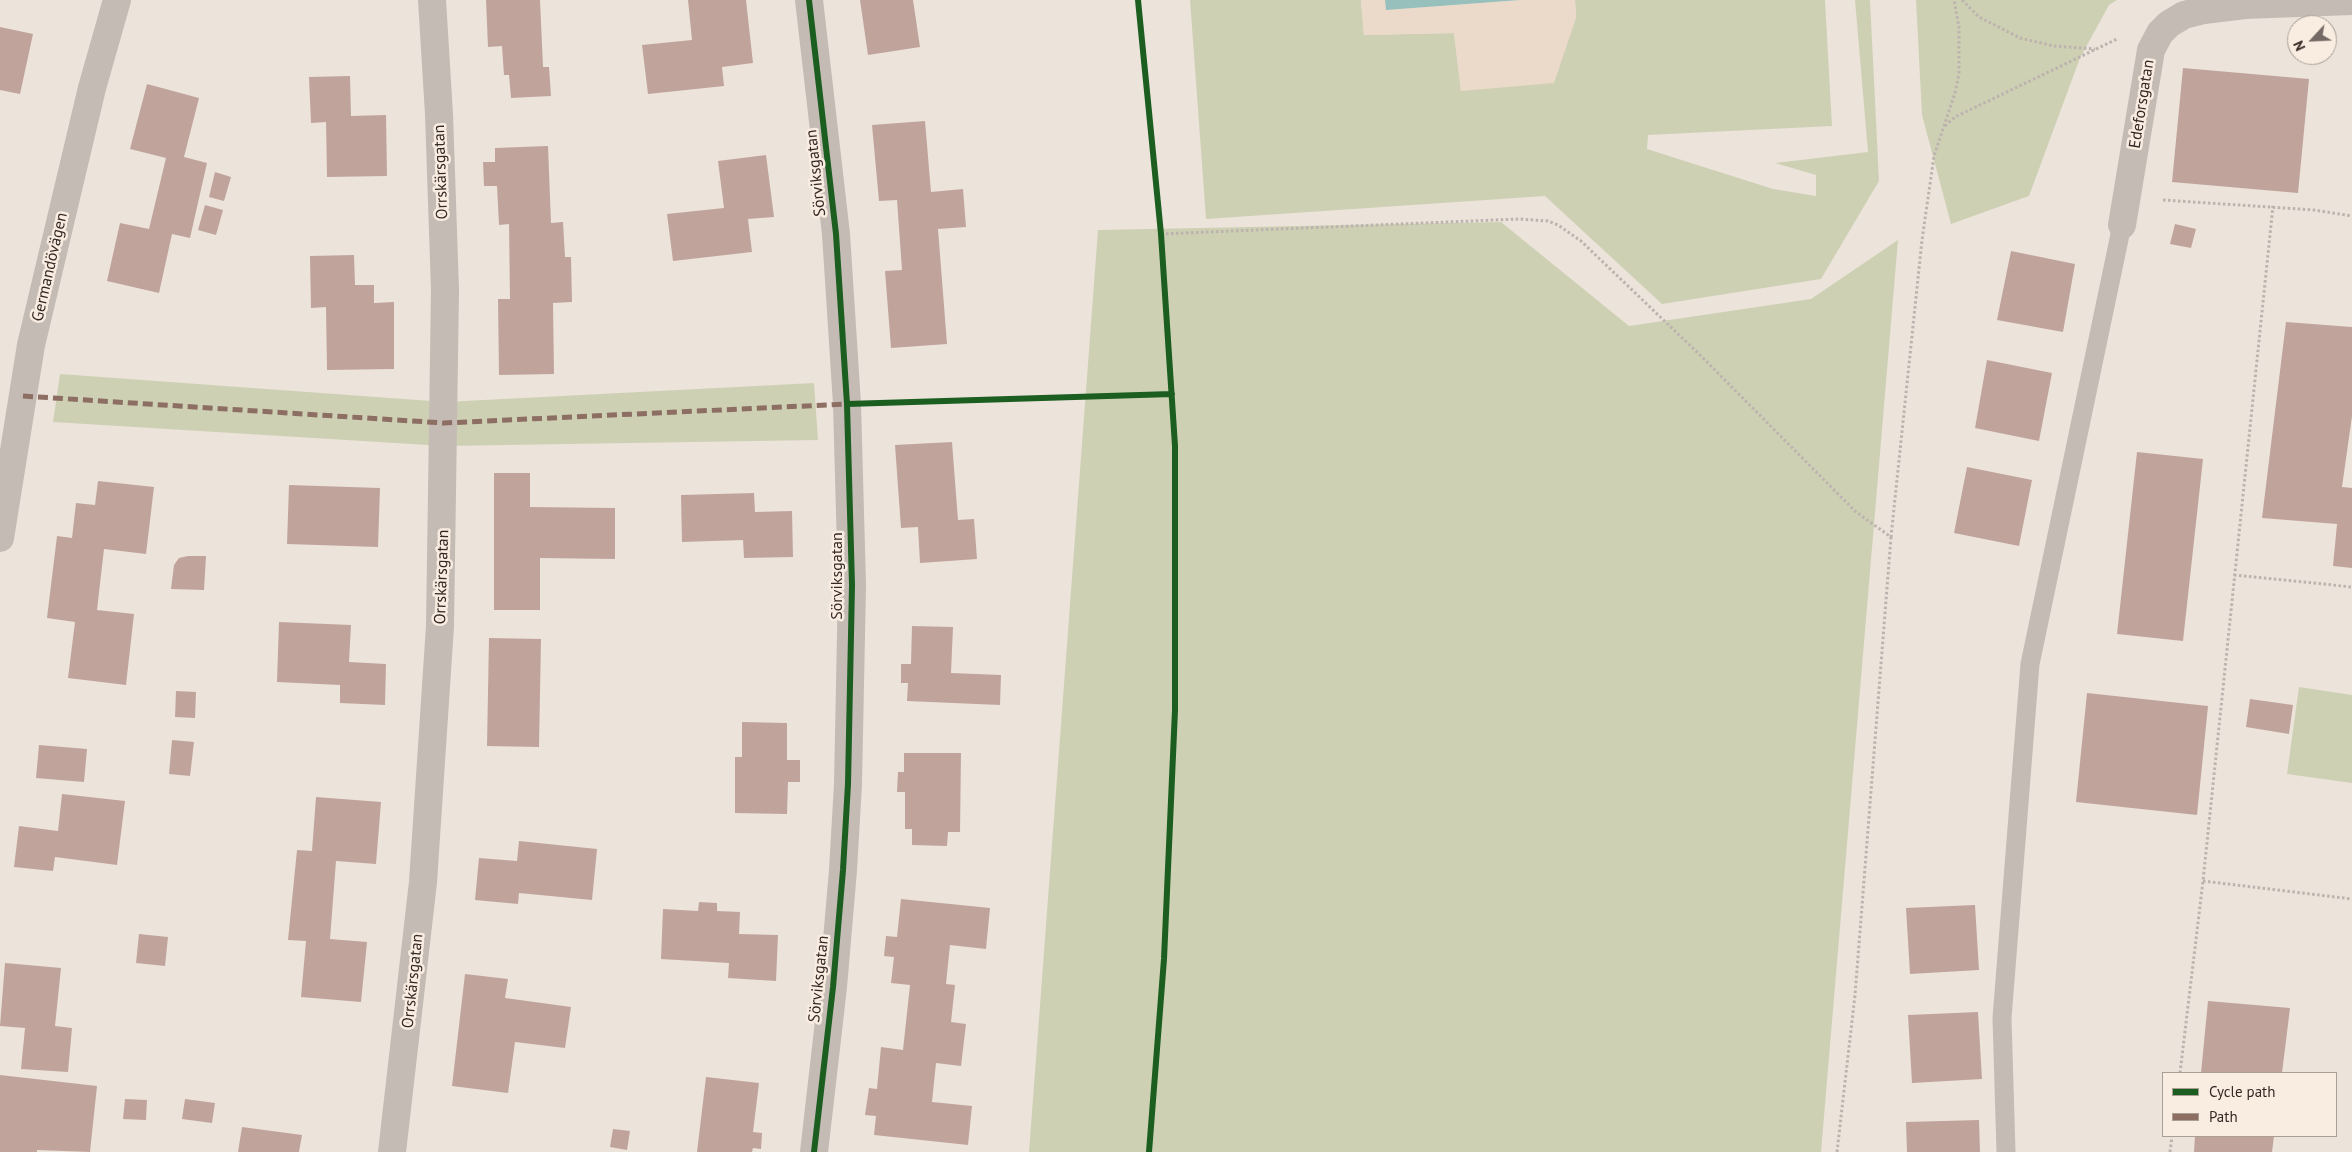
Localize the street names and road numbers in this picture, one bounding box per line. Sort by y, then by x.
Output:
street label: Edeforsgatan [2126,58,2158,150]
street label: Orrskärsgatan [430,124,452,220]
street label: Sörviksgatan [802,128,830,218]
street label: Germandövägen [28,211,72,323]
street label: Orrskärsgatan [431,529,453,625]
street label: Sörviksgatan [827,532,847,620]
street label: Orrskärsgatan [398,933,428,1029]
street label: Sörviksgatan [805,934,833,1024]

